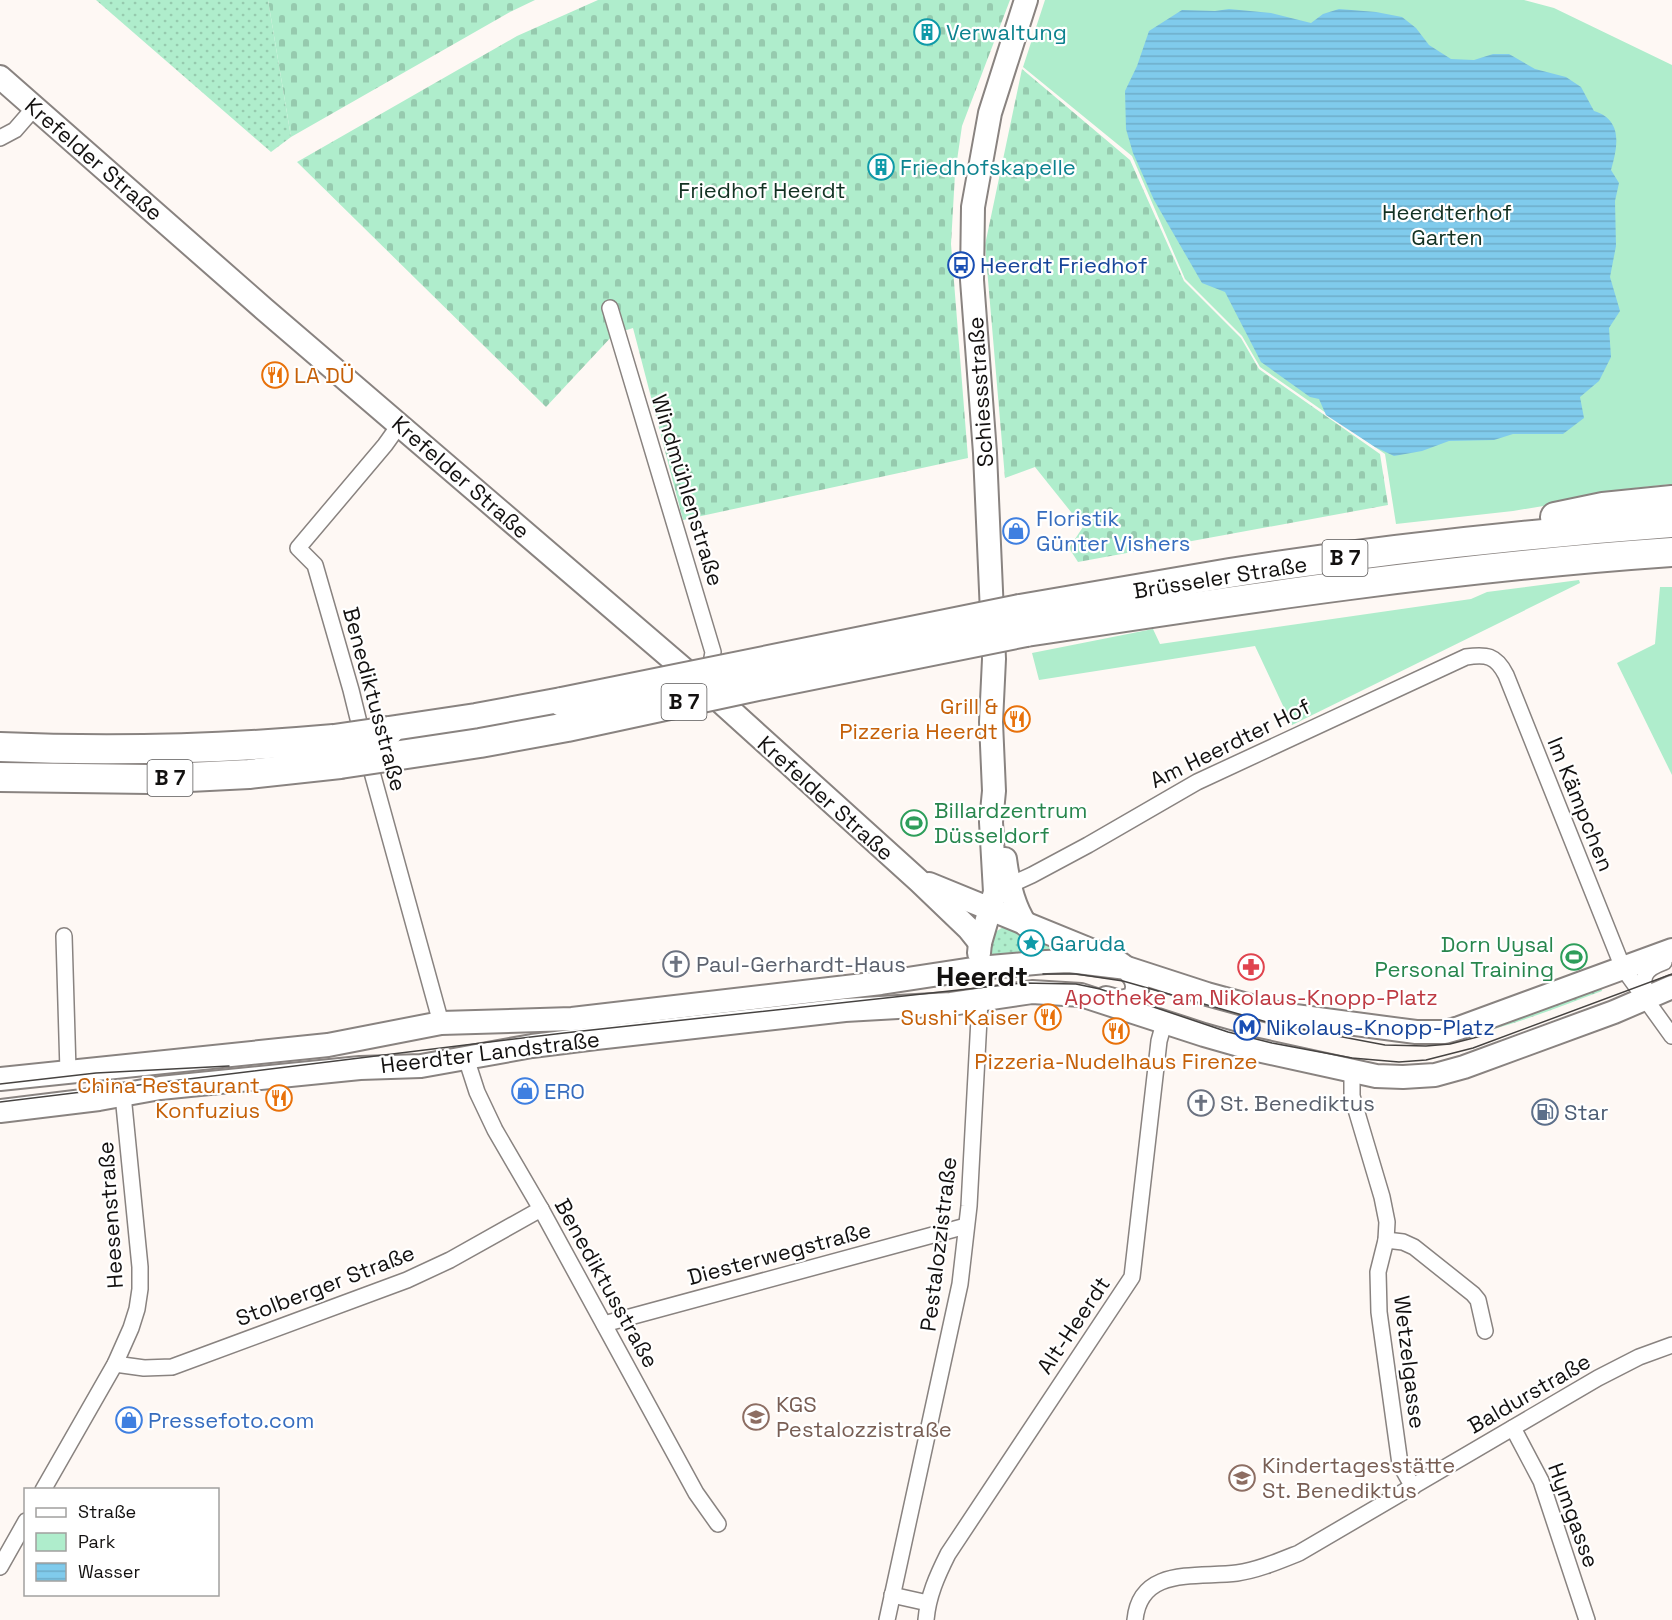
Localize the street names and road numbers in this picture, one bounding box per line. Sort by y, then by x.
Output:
street label: Krefelder Straße [19,91,169,227]
street label: Schiessstraße [961,316,999,468]
street label: Windmühlenstraße [646,391,730,589]
street label: Krefelder Straße [386,409,536,545]
road number: B 7 [1322,540,1368,576]
street label: Brüsseler Straße [1131,549,1309,605]
street label: Benediktusstraße [337,604,413,794]
road number: B 7 [662,684,706,720]
street label: Am Heerdter Hof [1145,692,1315,794]
street label: Krefelder Straße [752,729,900,867]
street label: Im Kämpchen [1541,733,1621,875]
road number: B 7 [148,760,192,796]
street label: Heerdter Landstraße [379,1025,601,1079]
street label: Heesenstraße [91,1140,129,1290]
street label: Pestalozzistraße [913,1155,963,1333]
street label: Benediktusstraße [549,1193,665,1373]
street label: Diesterwegstraße [684,1215,874,1291]
street label: Stolberger Straße [232,1238,418,1332]
street label: Alt-Heerdt [1030,1271,1116,1379]
street label: Wetzelgasse [1388,1294,1432,1430]
street label: Baldurstraße [1463,1347,1595,1439]
street label: Hymgasse [1542,1459,1606,1571]

